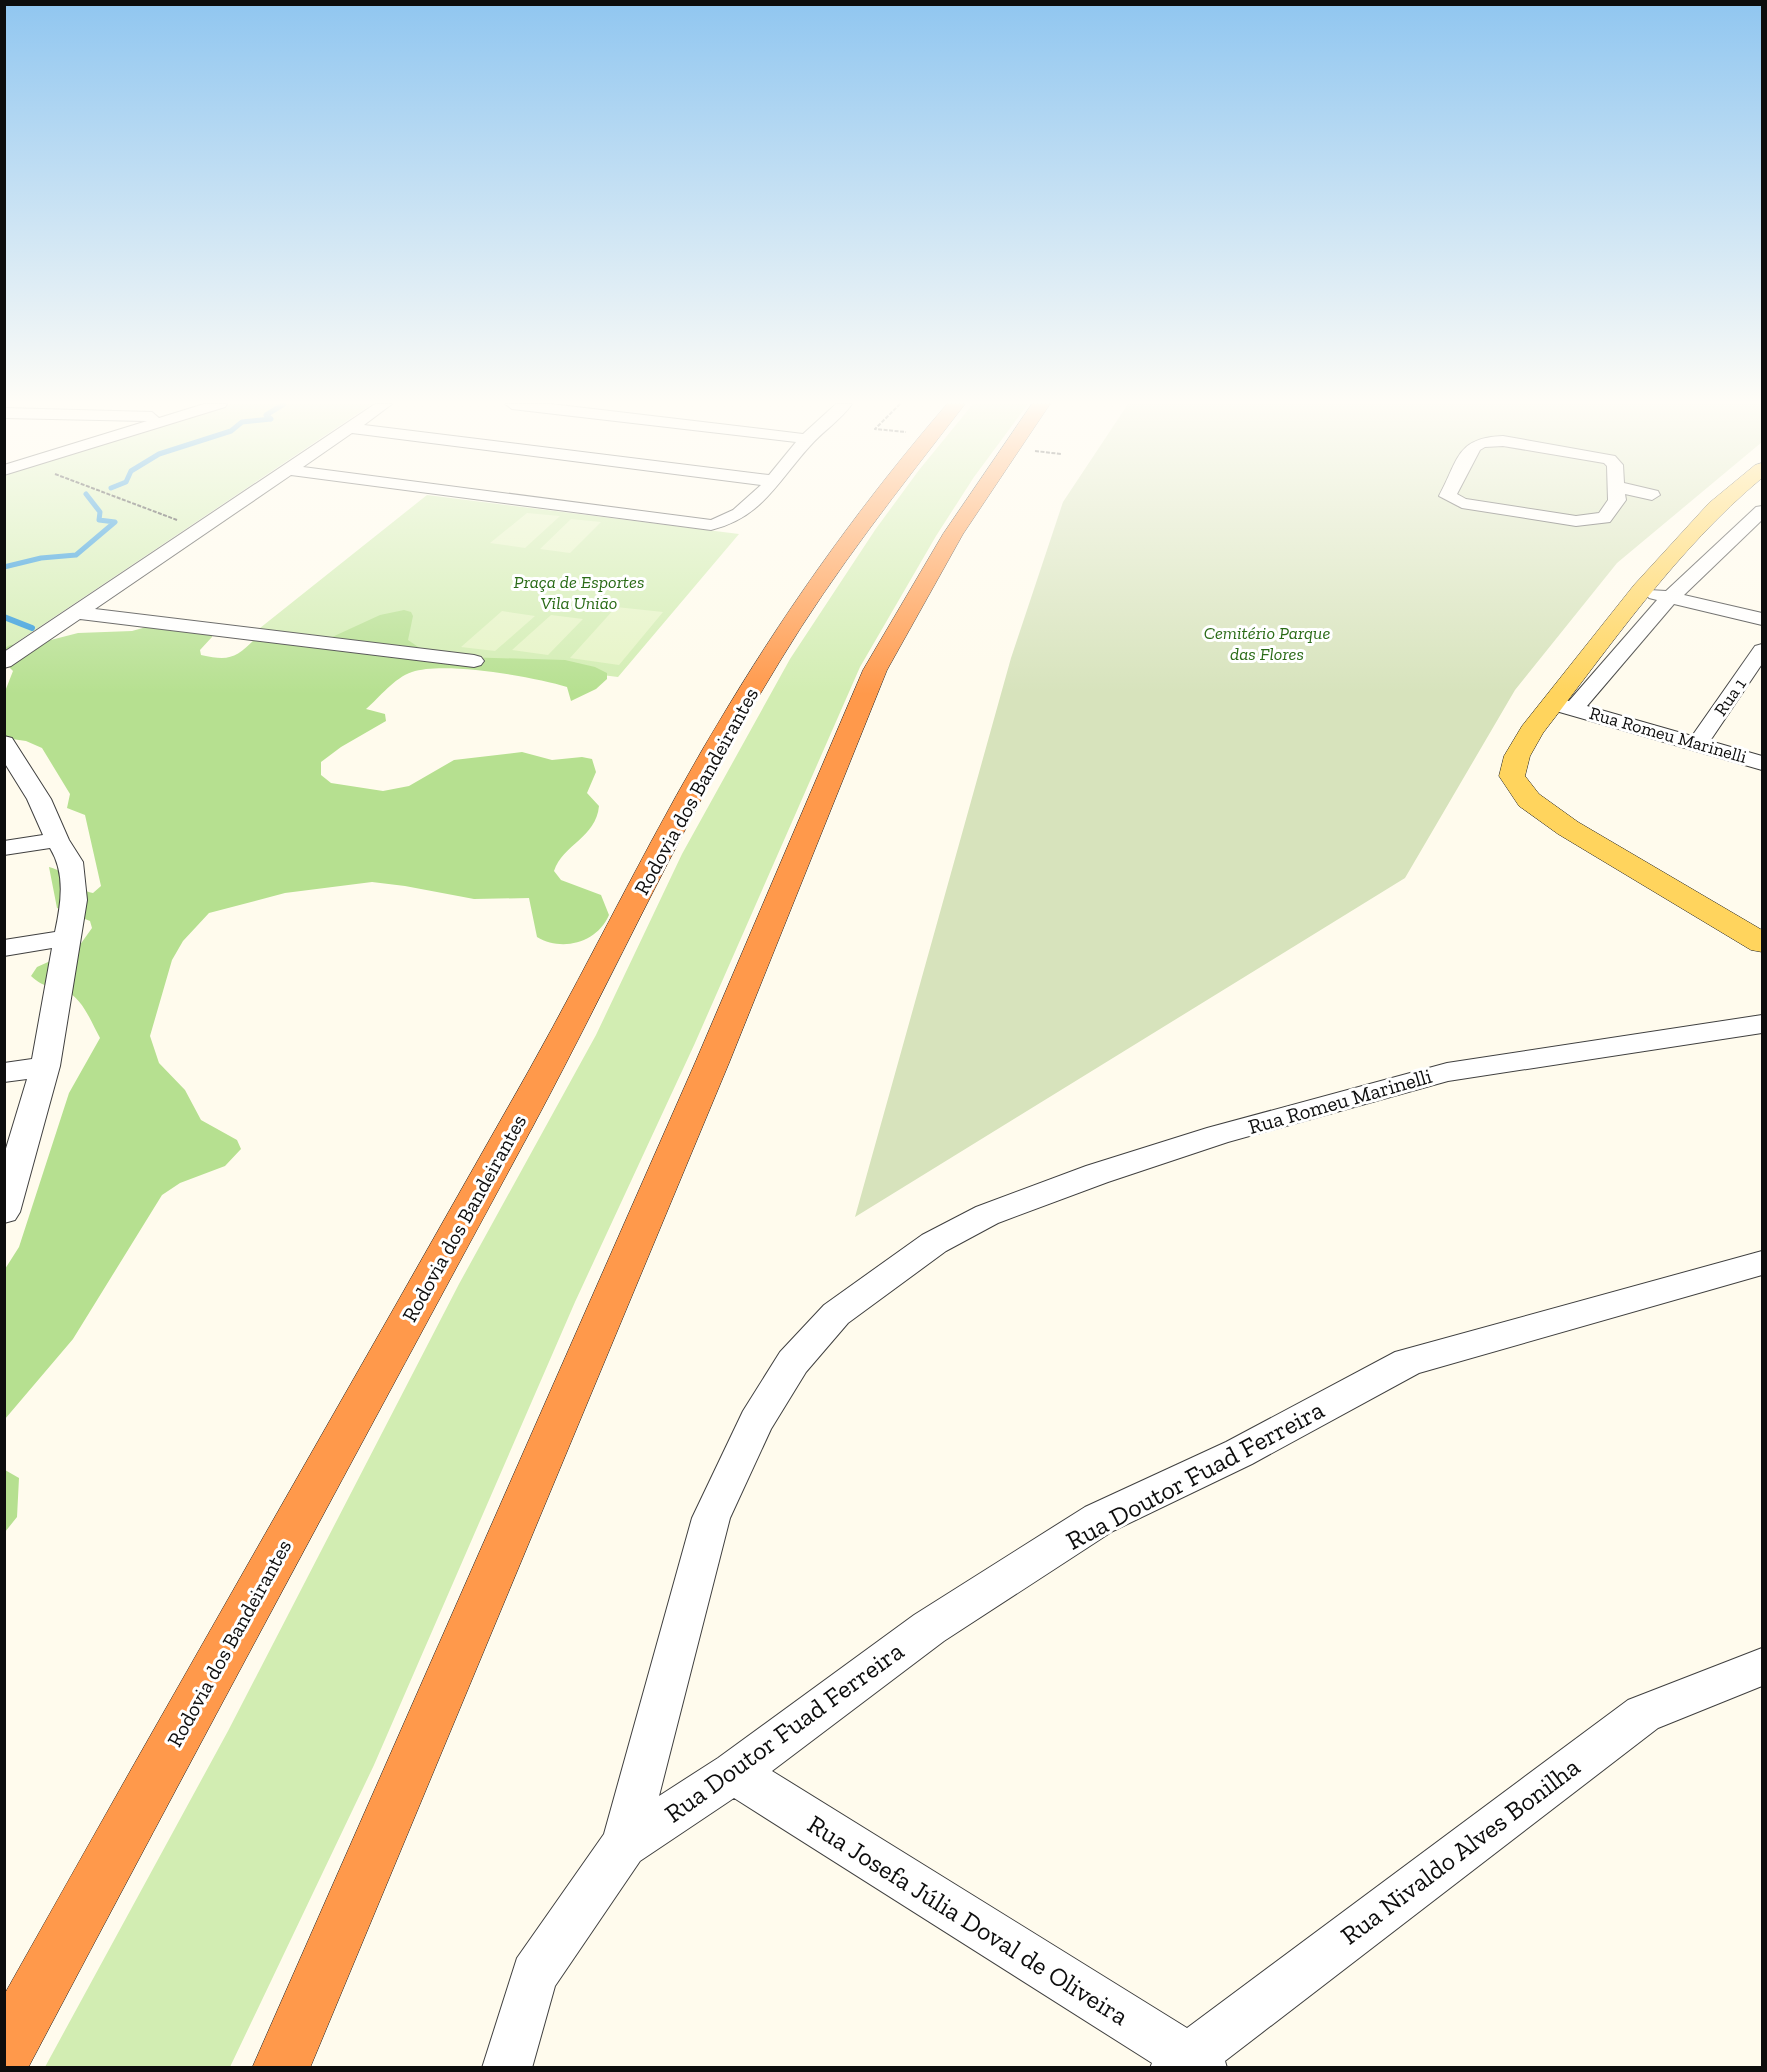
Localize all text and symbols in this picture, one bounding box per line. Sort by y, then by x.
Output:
park label: Praça de Esportes Vila União [514,571,644,614]
park label: Cemitério Parque das Flores [1204,622,1330,665]
street label: Rua 1 [1709,674,1751,720]
street label: Rodovia dos Bandeirantes [629,683,763,899]
street label: Rua Romeu Marinelli [1587,702,1749,768]
street label: Rua Romeu Marinelli [1245,1063,1435,1139]
street label: Rodovia dos Bandeirantes [397,1110,531,1326]
street label: Rua Doutor Fuad Ferreira [1061,1393,1330,1557]
street label: Rodovia dos Bandeirantes [162,1535,296,1751]
street label: Rua Doutor Fuad Ferreira [658,1634,910,1829]
street label: Rua Nivaldo Alves Bonilha [1334,1750,1586,1951]
street label: Rua Josefa Júlia Doval de Oliveira [802,1808,1135,2032]

